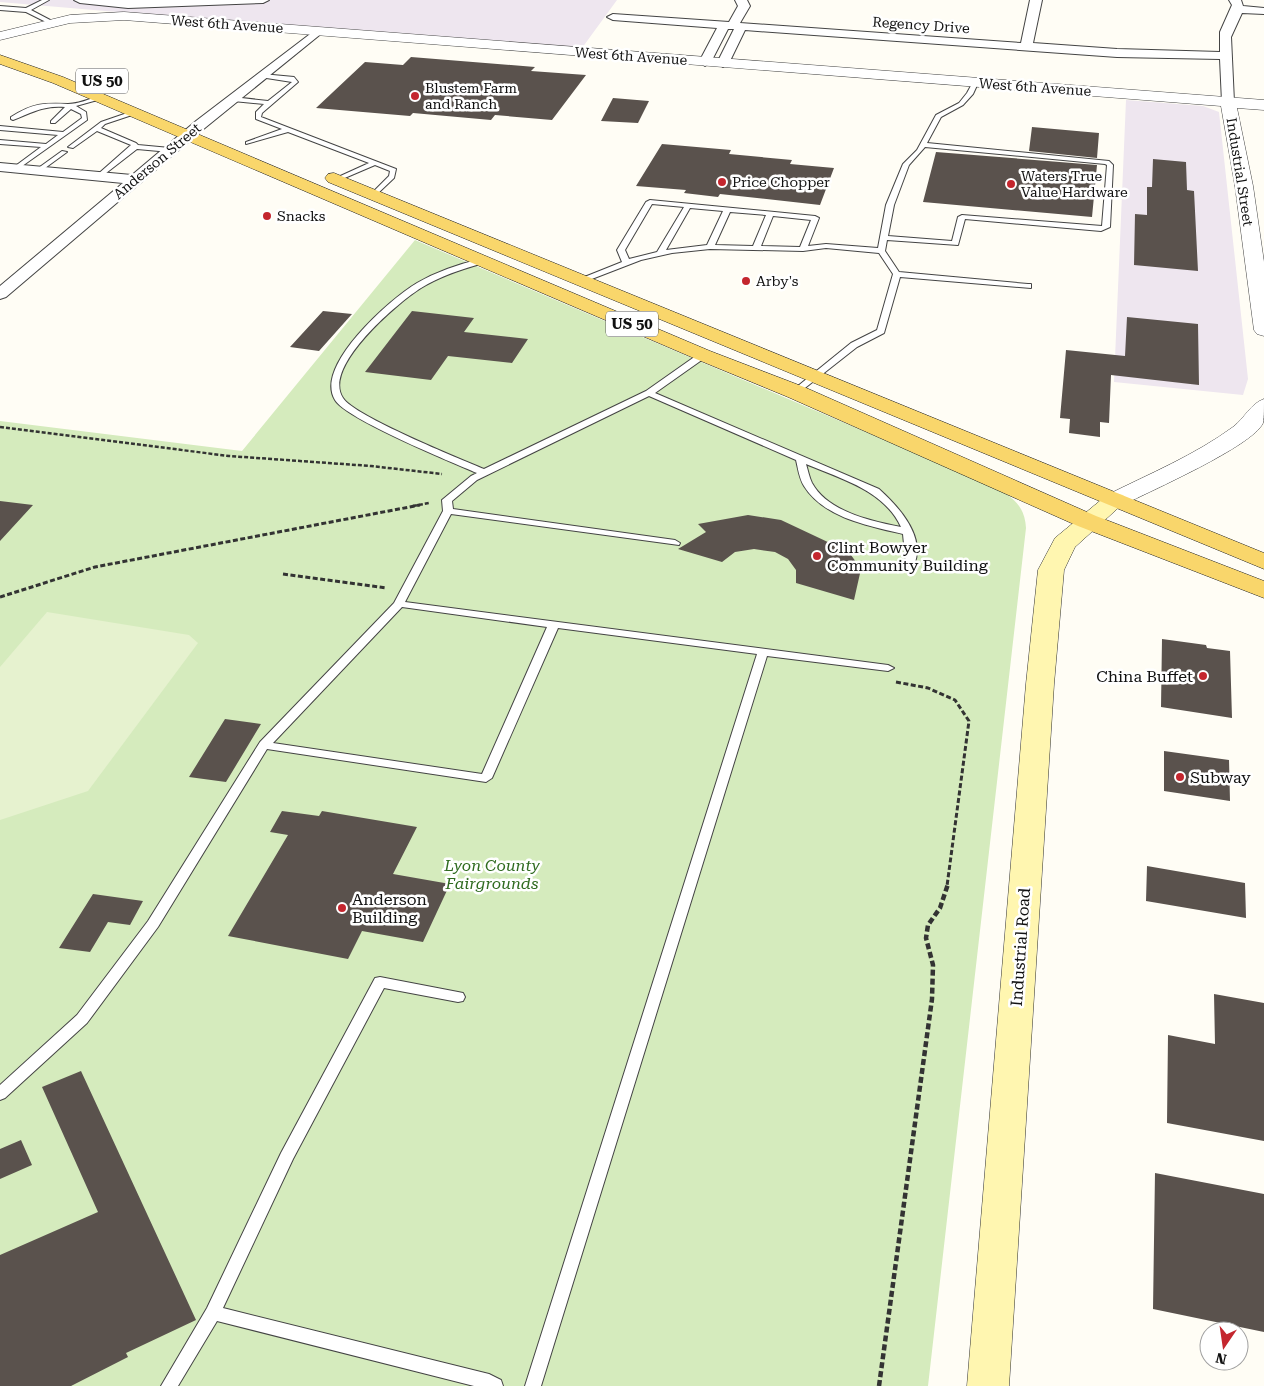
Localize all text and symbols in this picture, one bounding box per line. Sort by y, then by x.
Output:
street label: West 6th Avenue [170,12,284,36]
street label: Regency Drive [872,14,971,36]
street label: West 6th Avenue [574,44,688,68]
road number: US 50 [76,68,128,94]
street label: West 6th Avenue [978,75,1092,99]
place label: Blustem Farm and Ranch [425,80,517,112]
marker: Blustem Farm and Ranch [409,90,421,102]
street label: Industrial Street [1224,117,1256,227]
street label: Anderson Street [110,120,204,202]
place label: Waters True Value Hardware [1021,168,1128,200]
place label: Price Chopper [732,174,830,190]
marker: Price Chopper [716,176,728,188]
marker: Waters True Value Hardware [1005,178,1017,190]
place label: Snacks [277,208,326,224]
marker: Snacks [261,210,273,222]
place label: Arby's [756,273,799,289]
marker: Arby's [740,275,752,287]
road number: US 50 [606,312,658,336]
place label: Clint Bowyer Community Building [827,538,989,575]
marker: Clint Bowyer Community Building [811,550,823,562]
place label: China Buffet [1096,667,1193,686]
marker: China Buffet [1197,670,1209,682]
place label: Subway [1190,768,1251,787]
marker: Subway [1174,771,1186,783]
park label: Lyon County Fairgrounds [443,856,541,893]
street label: Industrial Road [1007,887,1034,1007]
place label: Anderson Building [352,890,427,927]
marker: Anderson Building [336,902,348,914]
north arrow [1199,1321,1249,1371]
text: N [1214,1350,1228,1368]

